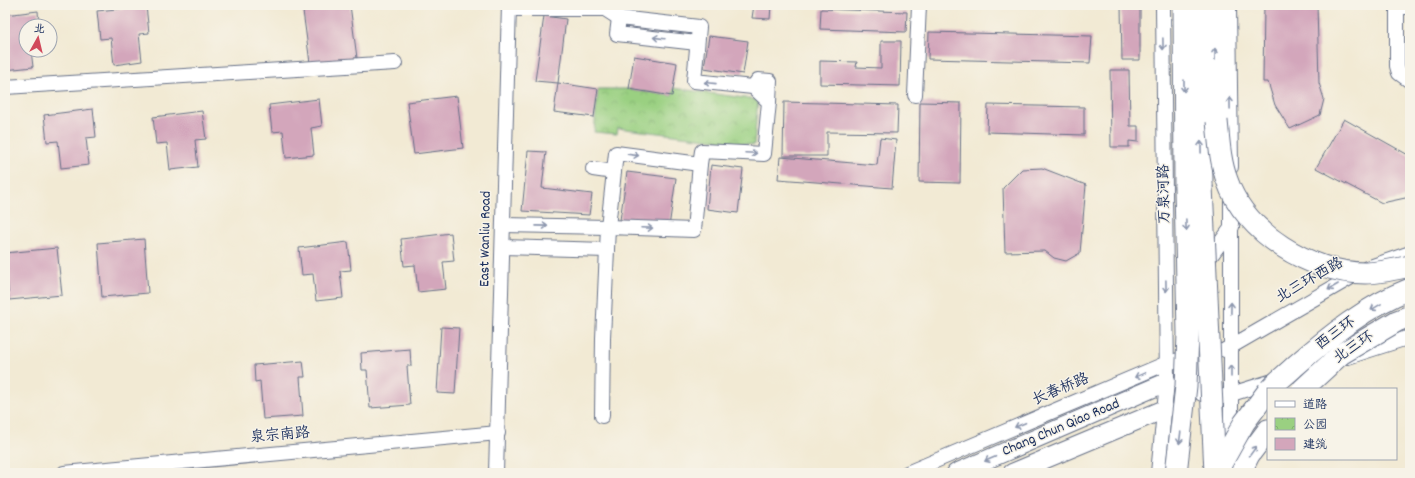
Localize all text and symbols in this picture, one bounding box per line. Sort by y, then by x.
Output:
north arrow [18,18,58,58]
text: 北 [33,21,46,39]
one-way arrow [653,35,666,42]
one-way arrow [1159,37,1167,50]
one-way arrow [1212,48,1219,61]
one-way arrow [704,79,717,87]
one-way arrow [1180,79,1188,92]
one-way arrow [1226,97,1234,110]
one-way arrow [1198,141,1205,154]
one-way arrow [744,149,757,157]
one-way arrow [626,151,639,159]
street label: 万泉河路 [1153,164,1177,224]
street label: East Wanliu Road [474,191,498,287]
one-way arrow [1182,218,1190,231]
one-way arrow [535,222,548,230]
one-way arrow [640,224,653,232]
street label: 北三环西路 [1272,253,1348,309]
one-way arrow [1162,279,1170,292]
one-way arrow [1327,284,1339,292]
one-way arrow [1227,302,1235,315]
one-way arrow [1371,303,1382,311]
street label: 西三环 [1311,312,1361,356]
street label: 北三环 [1329,326,1379,370]
one-way arrow [1227,365,1235,378]
street label: 长春桥路 [1029,368,1093,412]
one-way arrow [1135,371,1147,379]
legend [1267,388,1397,460]
street label: Chang Chun Qiao Road [999,393,1123,463]
text: 道路 [1303,397,1327,414]
text: 公园 [1303,417,1327,434]
street label: 泉宗南路 [249,422,311,450]
one-way arrow [1015,422,1027,429]
one-way arrow [1176,431,1184,444]
text: 建筑 [1303,437,1327,454]
one-way arrow [1248,445,1257,456]
one-way arrow [984,455,996,463]

